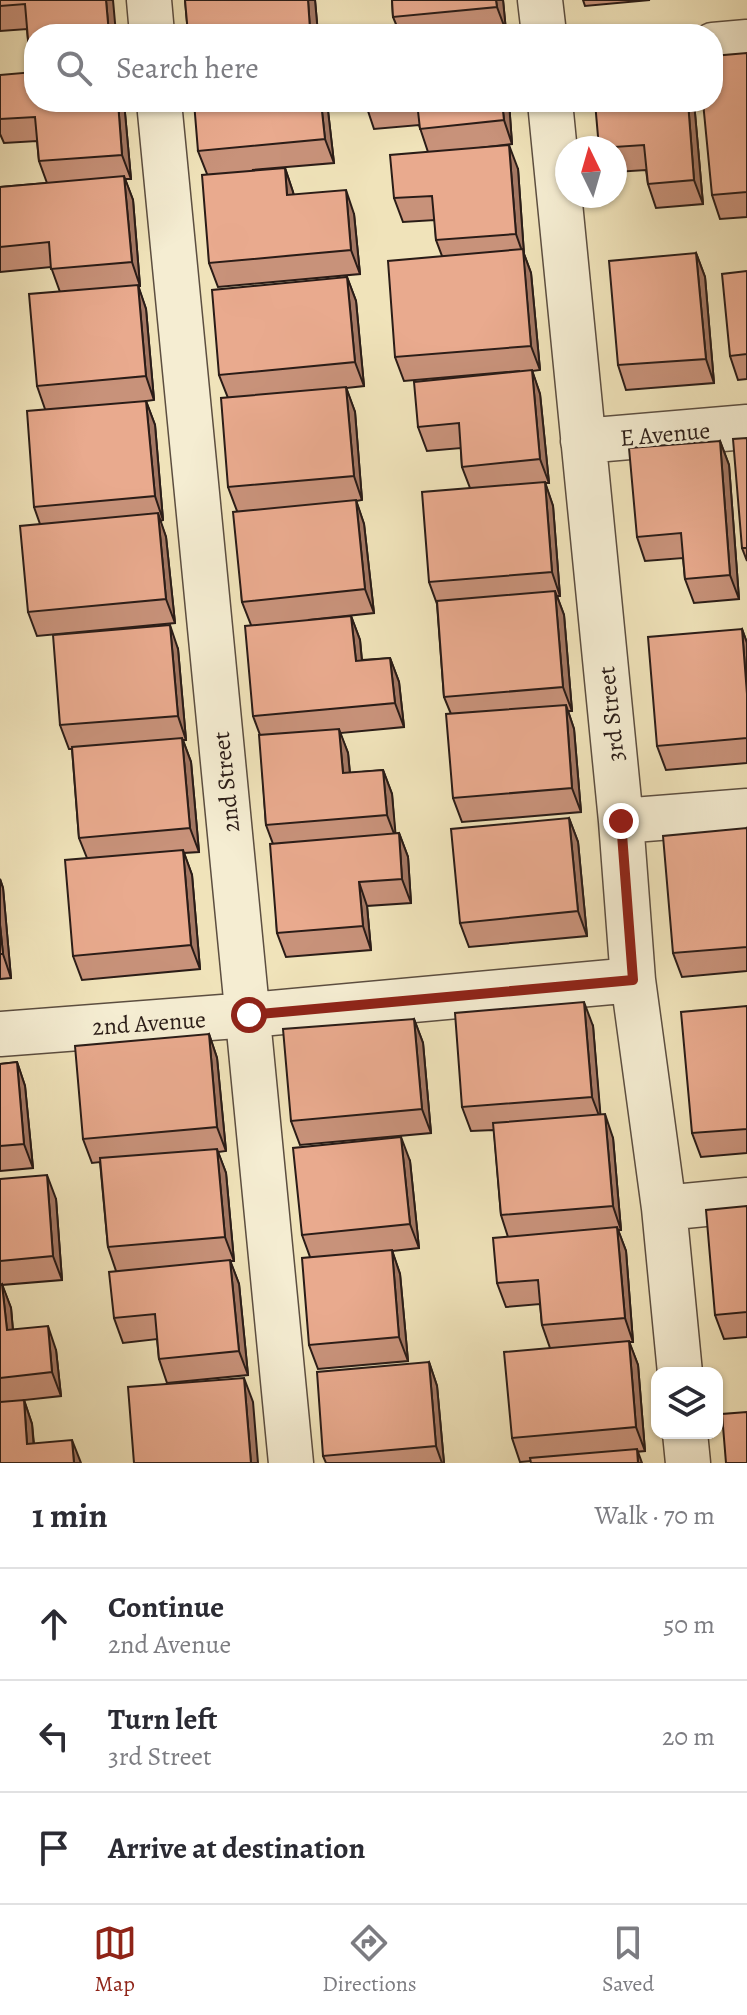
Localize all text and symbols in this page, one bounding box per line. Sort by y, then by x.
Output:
search box [24,24,723,112]
icon: search [52,46,96,90]
text: Search here [116,48,259,88]
north arrow [555,136,627,208]
street label: E Avenue [619,414,711,454]
street label: 3rd Street [590,665,632,763]
street label: 2nd Street [205,730,247,834]
route end [603,803,639,839]
route start [231,997,267,1033]
street label: 2nd Avenue [91,1003,207,1043]
map controls [651,1367,723,1439]
button: layers [651,1367,723,1439]
text: 1 min [32,1492,108,1539]
text: Walk · 70 m [594,1498,715,1533]
text: Continue [108,1587,224,1627]
icon: ahead [32,1602,76,1646]
text: 50 m [663,1607,715,1642]
text: 2nd Avenue [108,1627,231,1662]
text: Turn left [108,1699,217,1739]
icon: left [32,1714,76,1758]
text: 20 m [662,1719,715,1754]
text: 3rd Street [108,1739,212,1774]
icon: arrive [32,1826,76,1870]
text: Arrive at destination [108,1828,365,1868]
tab: Map [93,1921,137,1999]
tab: Directions [322,1921,417,1999]
tab: Saved [602,1921,654,1999]

